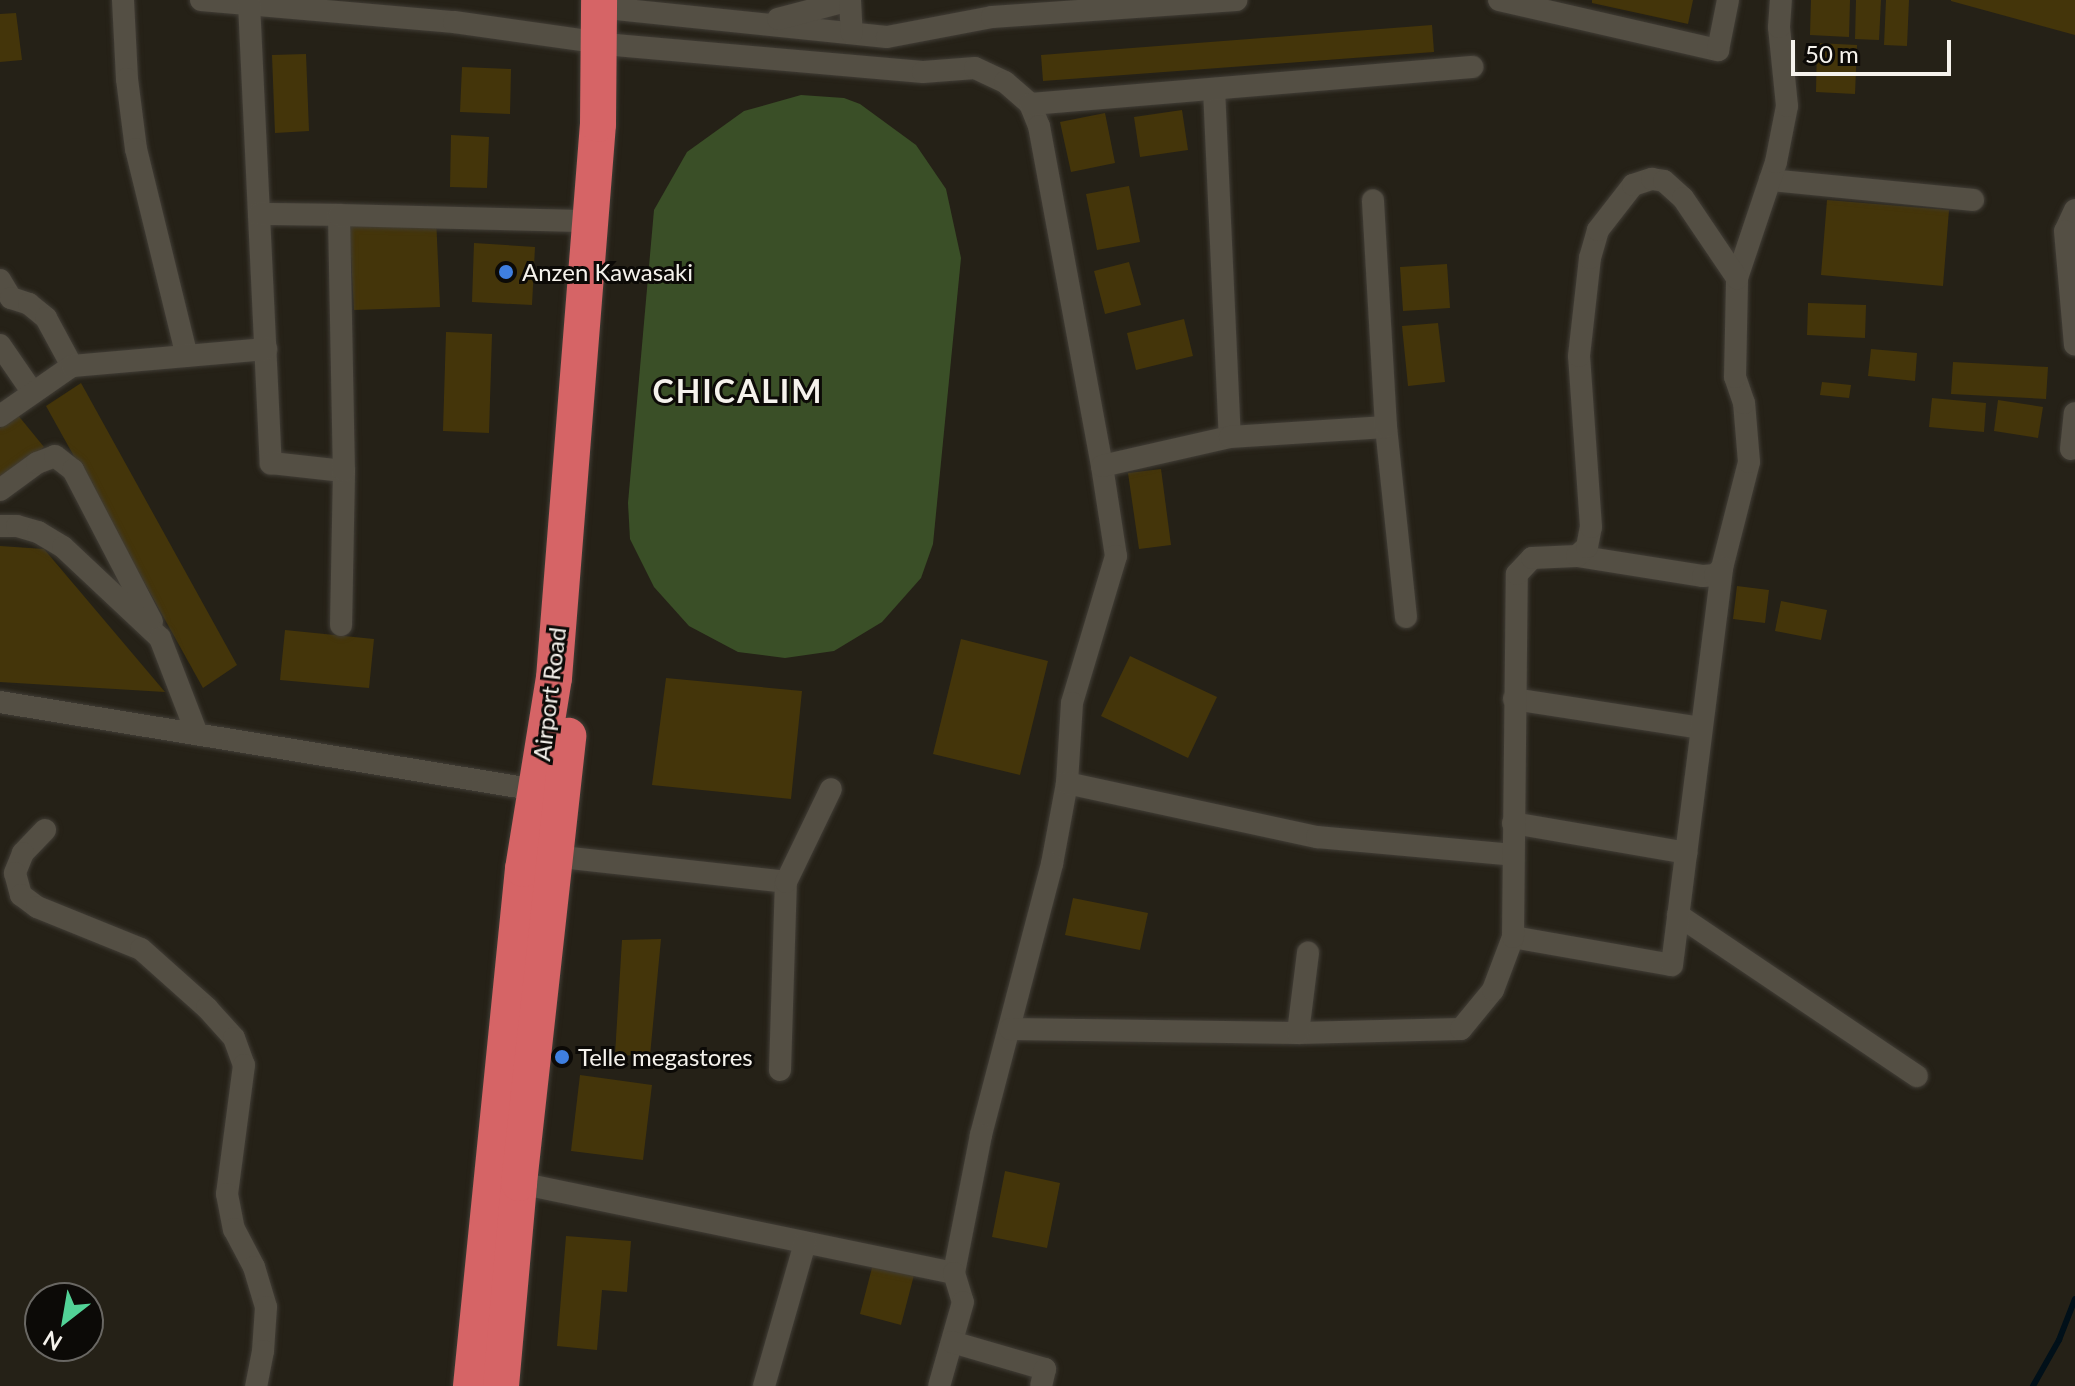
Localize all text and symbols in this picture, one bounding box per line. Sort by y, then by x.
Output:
scale bar [1795,24,1955,74]
text: 50 m [1805,39,1859,68]
place label: Anzen Kawasaki [522,258,693,286]
marker: Anzen Kawasaki [497,263,515,281]
district label: CHICALIM [652,372,824,410]
street label: Airport Road [527,626,571,762]
place label: Telle megastores [578,1043,753,1071]
marker: Telle megastores [553,1048,571,1066]
north arrow [24,1282,104,1362]
text: N [38,1325,67,1357]

